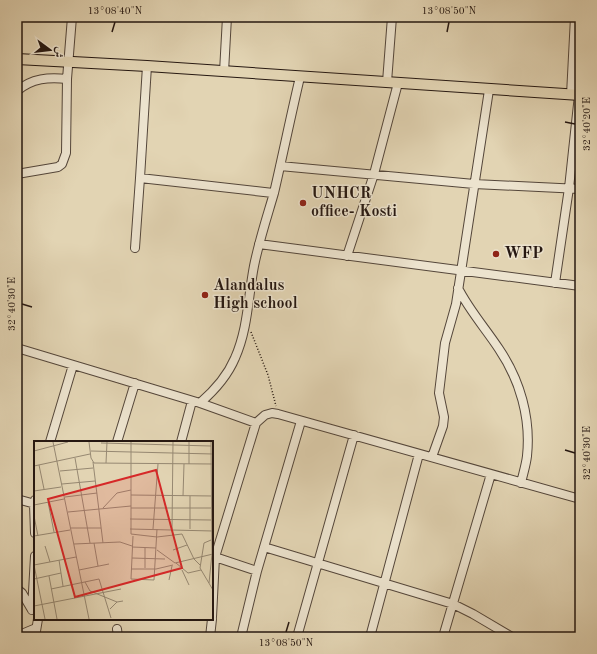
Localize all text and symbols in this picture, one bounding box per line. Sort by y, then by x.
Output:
text: 13°08'40"N [88,6,143,16]
text: 13°08'50"N [422,6,477,16]
north arrow [30,30,70,70]
text: ش [51,46,65,59]
text: 32°40'20"E [582,97,592,151]
place label: UNHCR office- Kosti [311,186,397,220]
marker: UNHCR office- Kosti [298,198,308,208]
place label: WFP [504,246,543,262]
marker: WFP [491,249,501,259]
text: 32°40'30"E [7,277,17,331]
place label: Alandalus High school [213,278,298,312]
marker: Alandalus High school [200,290,210,300]
text: 32°40'30"E [582,426,592,480]
inset map [34,441,213,620]
text: 13°08'50"N [259,638,314,648]

